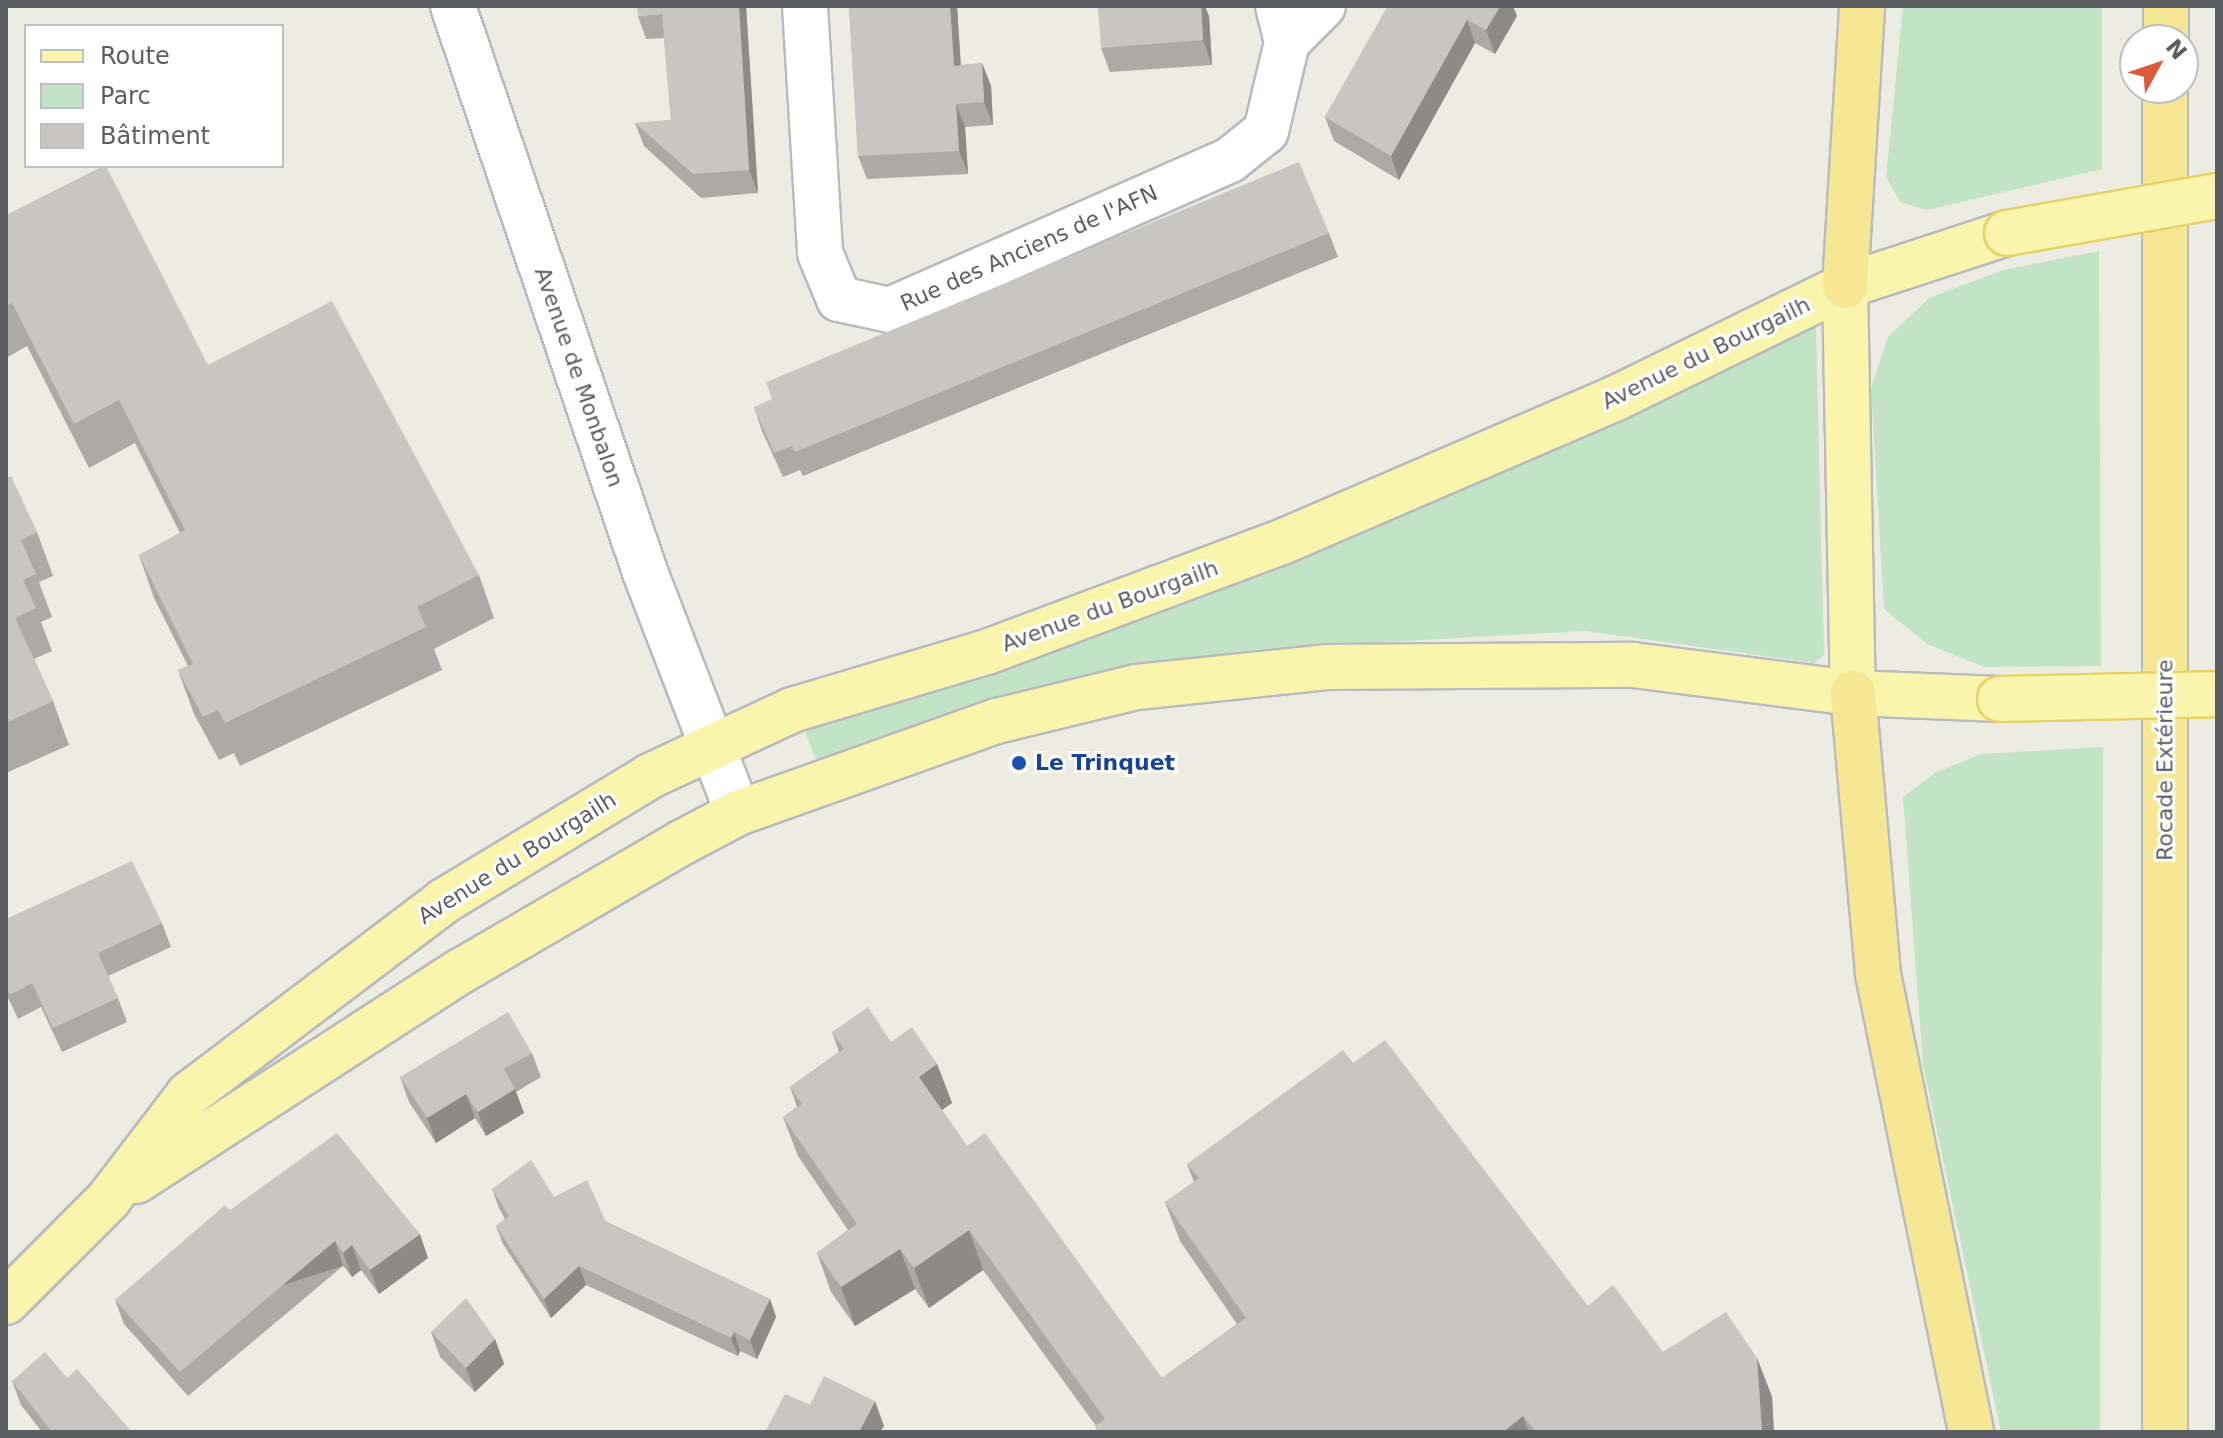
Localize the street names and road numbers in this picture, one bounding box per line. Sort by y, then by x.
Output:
street label: Rue des Anciens de l'AFN [896,179,1162,317]
street label: Avenue de Monbalon [529,264,629,490]
street label: Avenue du Bourgailh [1598,291,1814,415]
street label: Avenue du Bourgailh [998,555,1222,657]
street label: Rocade Extérieure [2152,659,2178,861]
street label: Avenue du Bourgailh [413,786,621,930]

